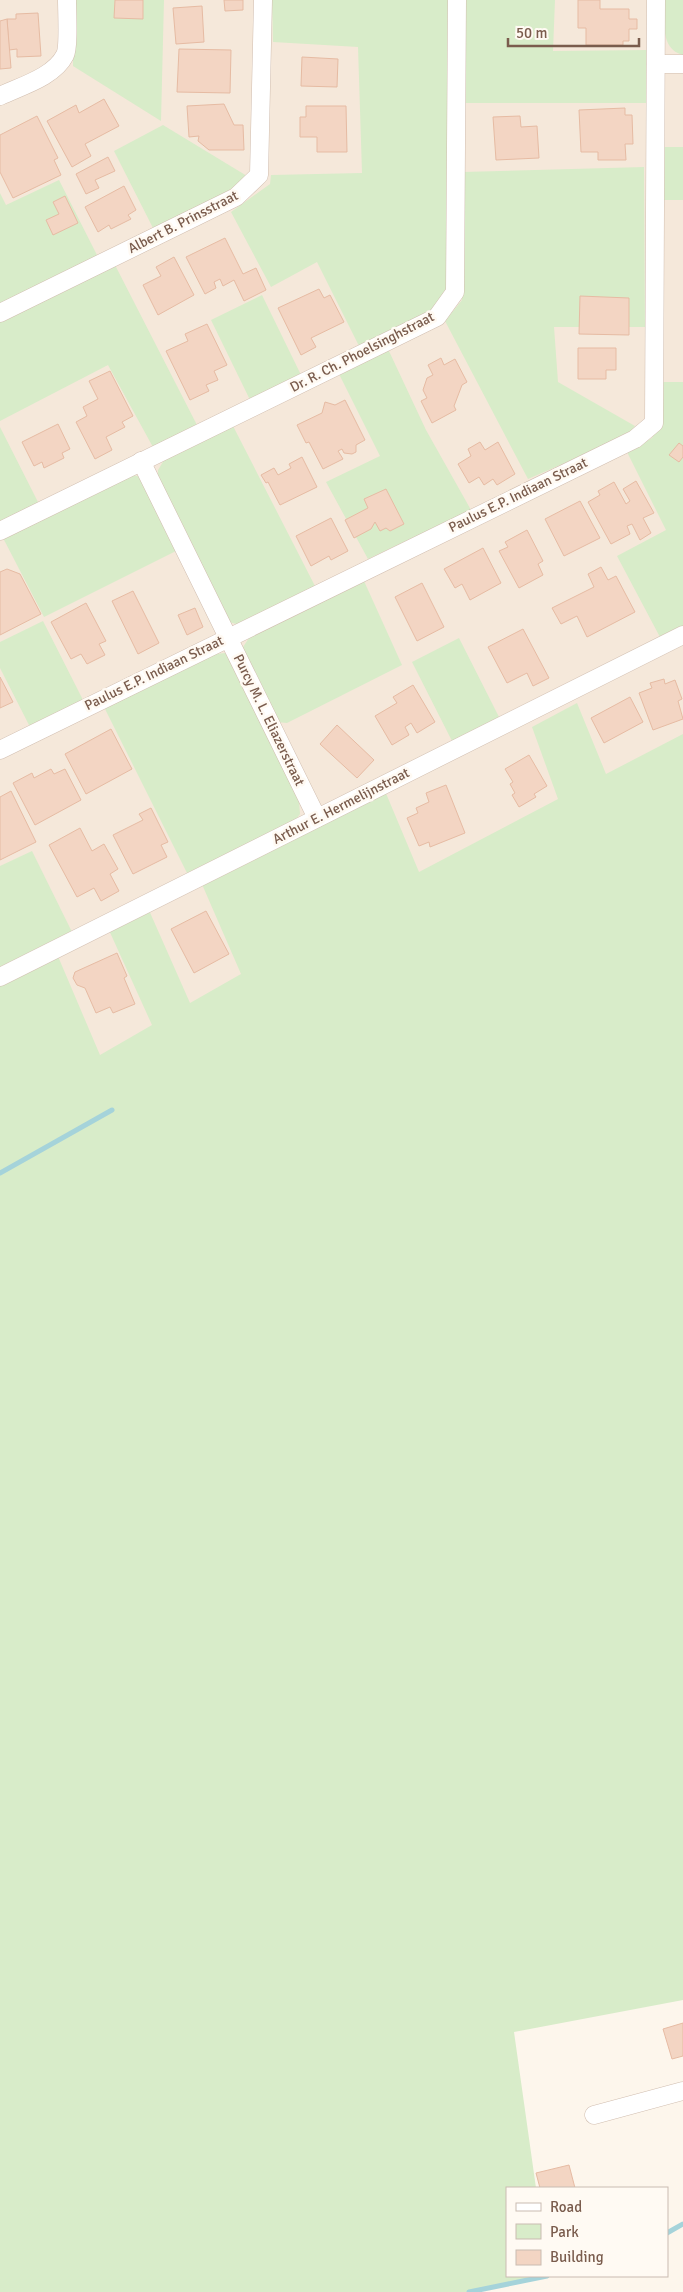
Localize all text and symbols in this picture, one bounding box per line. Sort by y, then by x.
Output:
scale bar [508,15,639,47]
text: 50 m [516,24,547,42]
street label: Albert B. Prinsstraat [125,187,241,257]
street label: Dr. R. Ch. Phoelsinghstraat [287,308,437,396]
street label: Paulus E.P. Indiaan Straat [446,454,590,536]
street label: Paulus E.P. Indiaan Straat [82,632,226,714]
street label: Purcy M. L. Eliazerstraat [230,651,308,789]
street label: Arthur E. Hermelijnstraat [270,764,412,848]
legend [506,2187,668,2277]
text: Road [550,2198,582,2216]
text: Park [550,2223,579,2241]
text: Building [550,2248,604,2266]

